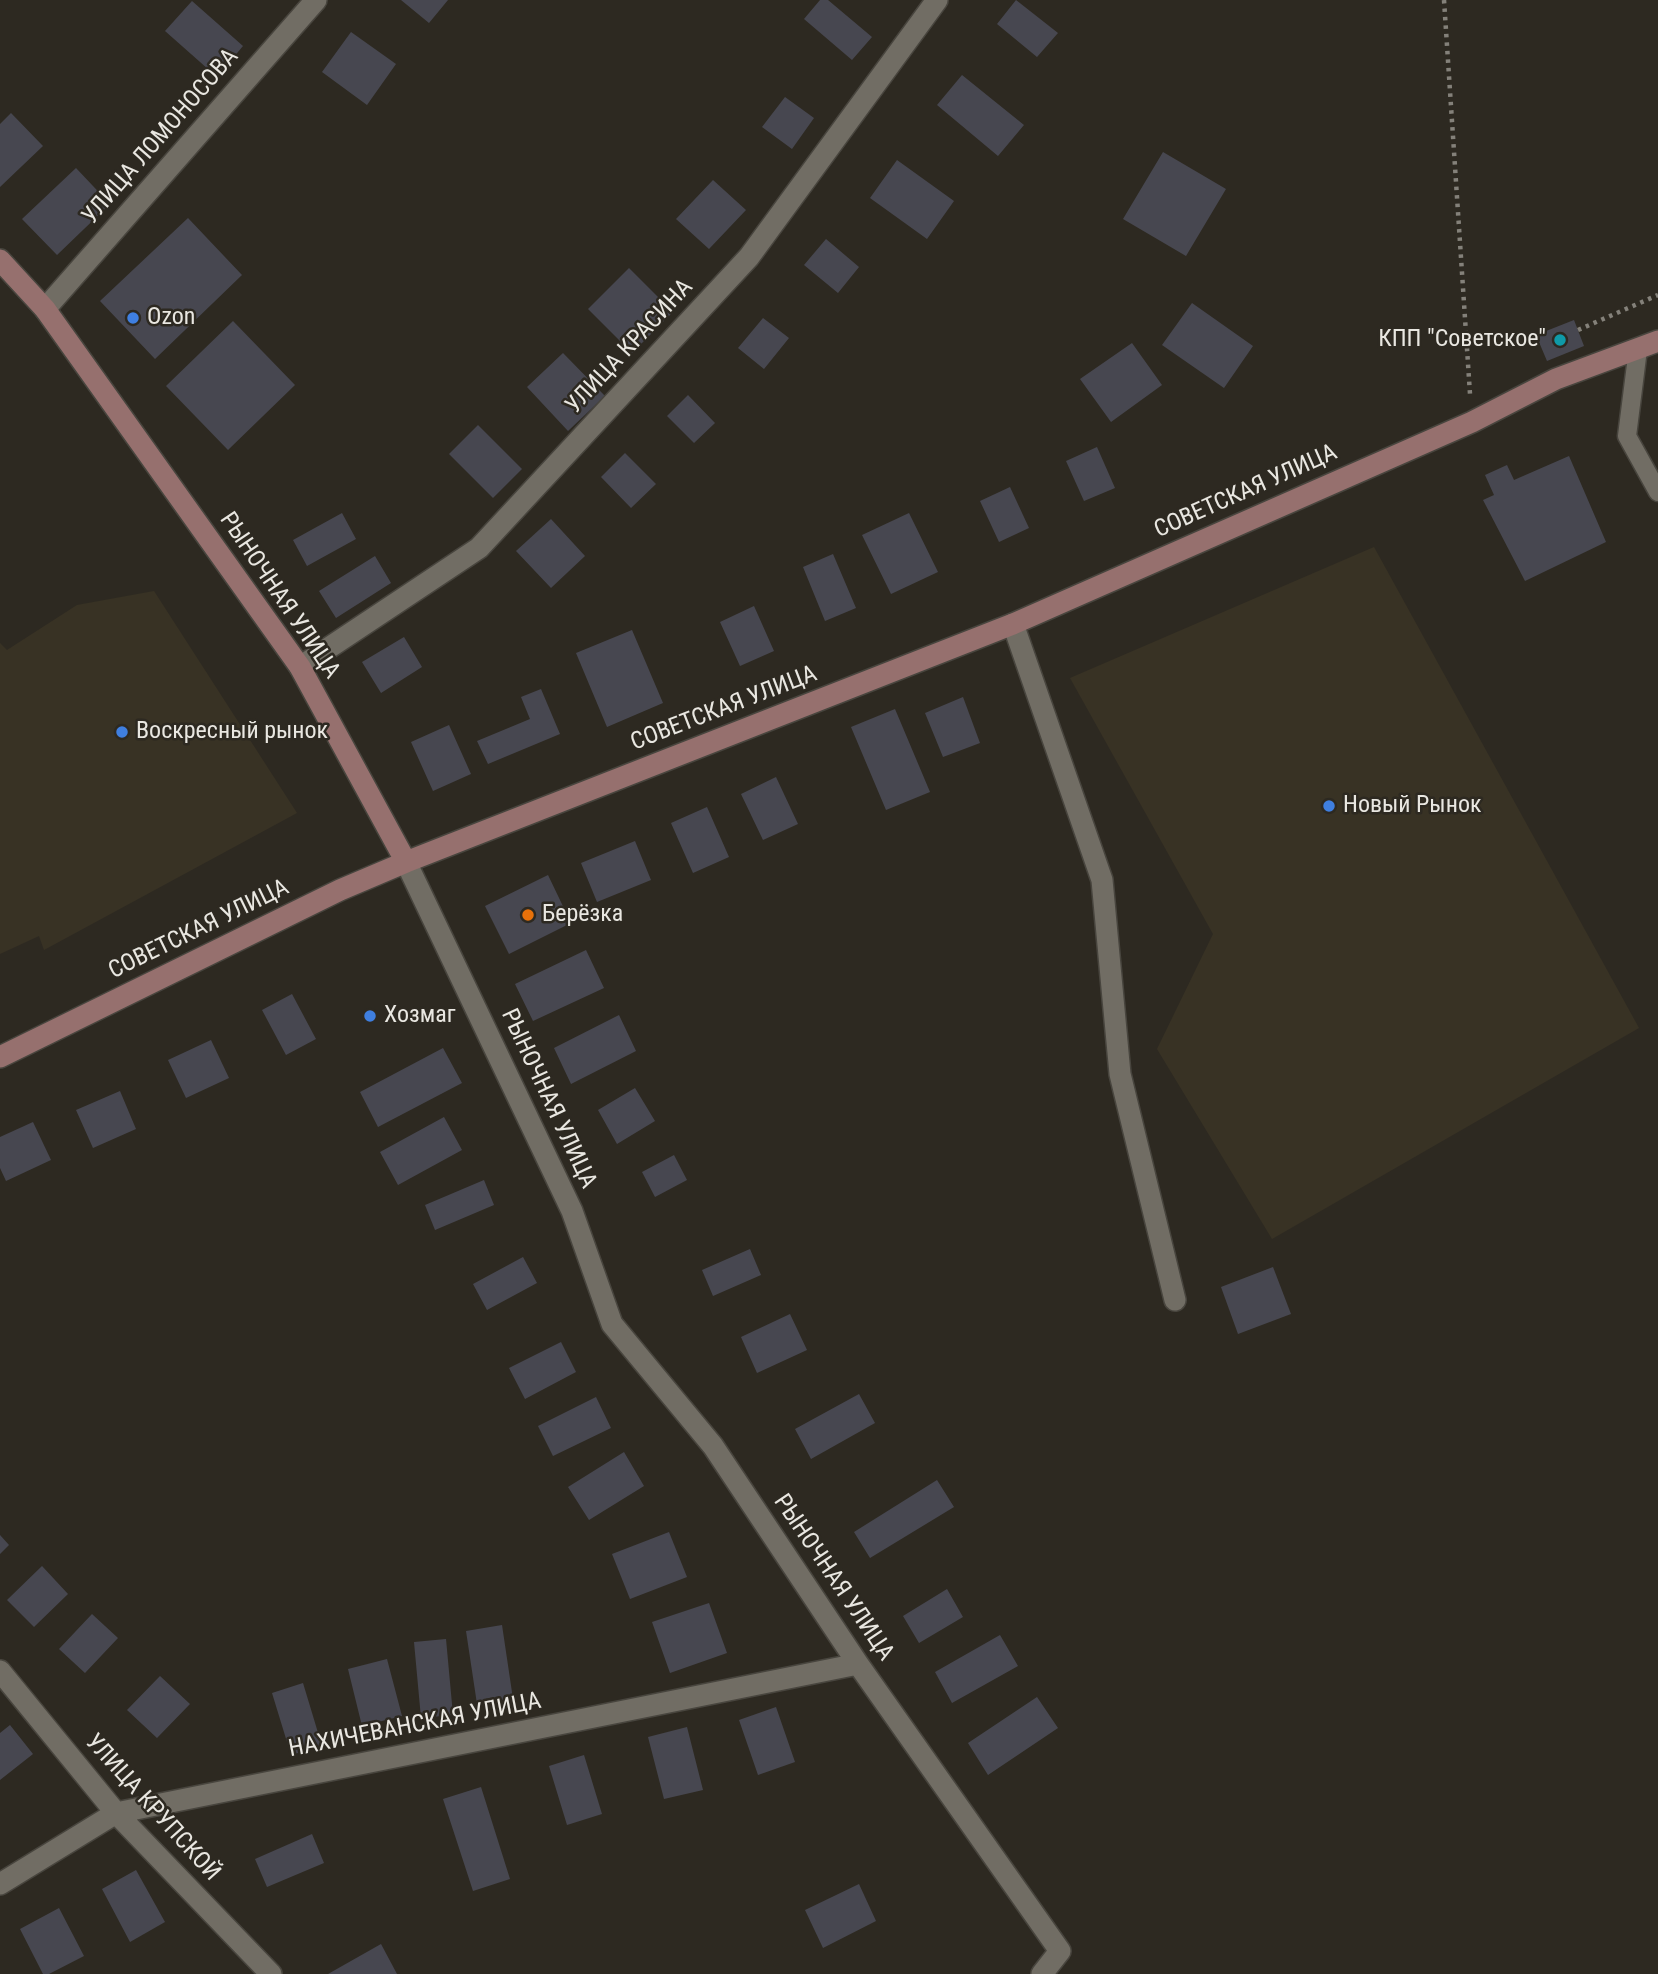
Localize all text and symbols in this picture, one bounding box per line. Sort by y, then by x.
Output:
street label: УЛИЦА ЛОМОНОСОВА [77,43,245,231]
street label: УЛИЦА КРАСИНА [560,274,700,420]
place label: Ozon [147,304,195,332]
marker: Ozon [125,310,141,326]
place label: КПП "Советское" [1378,326,1546,354]
marker: КПП "Советское" [1552,332,1568,348]
street label: СОВЕТСКАЯ УЛИЦА [1150,439,1342,545]
street label: РЫНОЧНАЯ УЛИЦА [213,507,345,685]
street label: СОВЕТСКАЯ УЛИЦА [627,660,821,758]
place label: Воскресный рынок [136,718,328,746]
marker: Воскресный рынок [114,724,130,740]
place label: Новый Рынок [1343,792,1481,820]
marker: Новый Рынок [1321,798,1337,814]
street label: СОВЕТСКАЯ УЛИЦА [104,874,294,986]
place label: Берёзка [542,901,623,929]
marker: Берёзка [520,907,536,923]
place label: Хозмаг [384,1002,456,1030]
street label: РЫНОЧНАЯ УЛИЦА [494,1005,602,1193]
marker: Хозмаг [362,1008,378,1024]
street label: РЫНОЧНАЯ УЛИЦА [767,1489,899,1667]
street label: НАХИЧЕВАНСКАЯ УЛИЦА [286,1687,544,1765]
street label: УЛИЦА КРУПСКОЙ [78,1729,226,1887]

